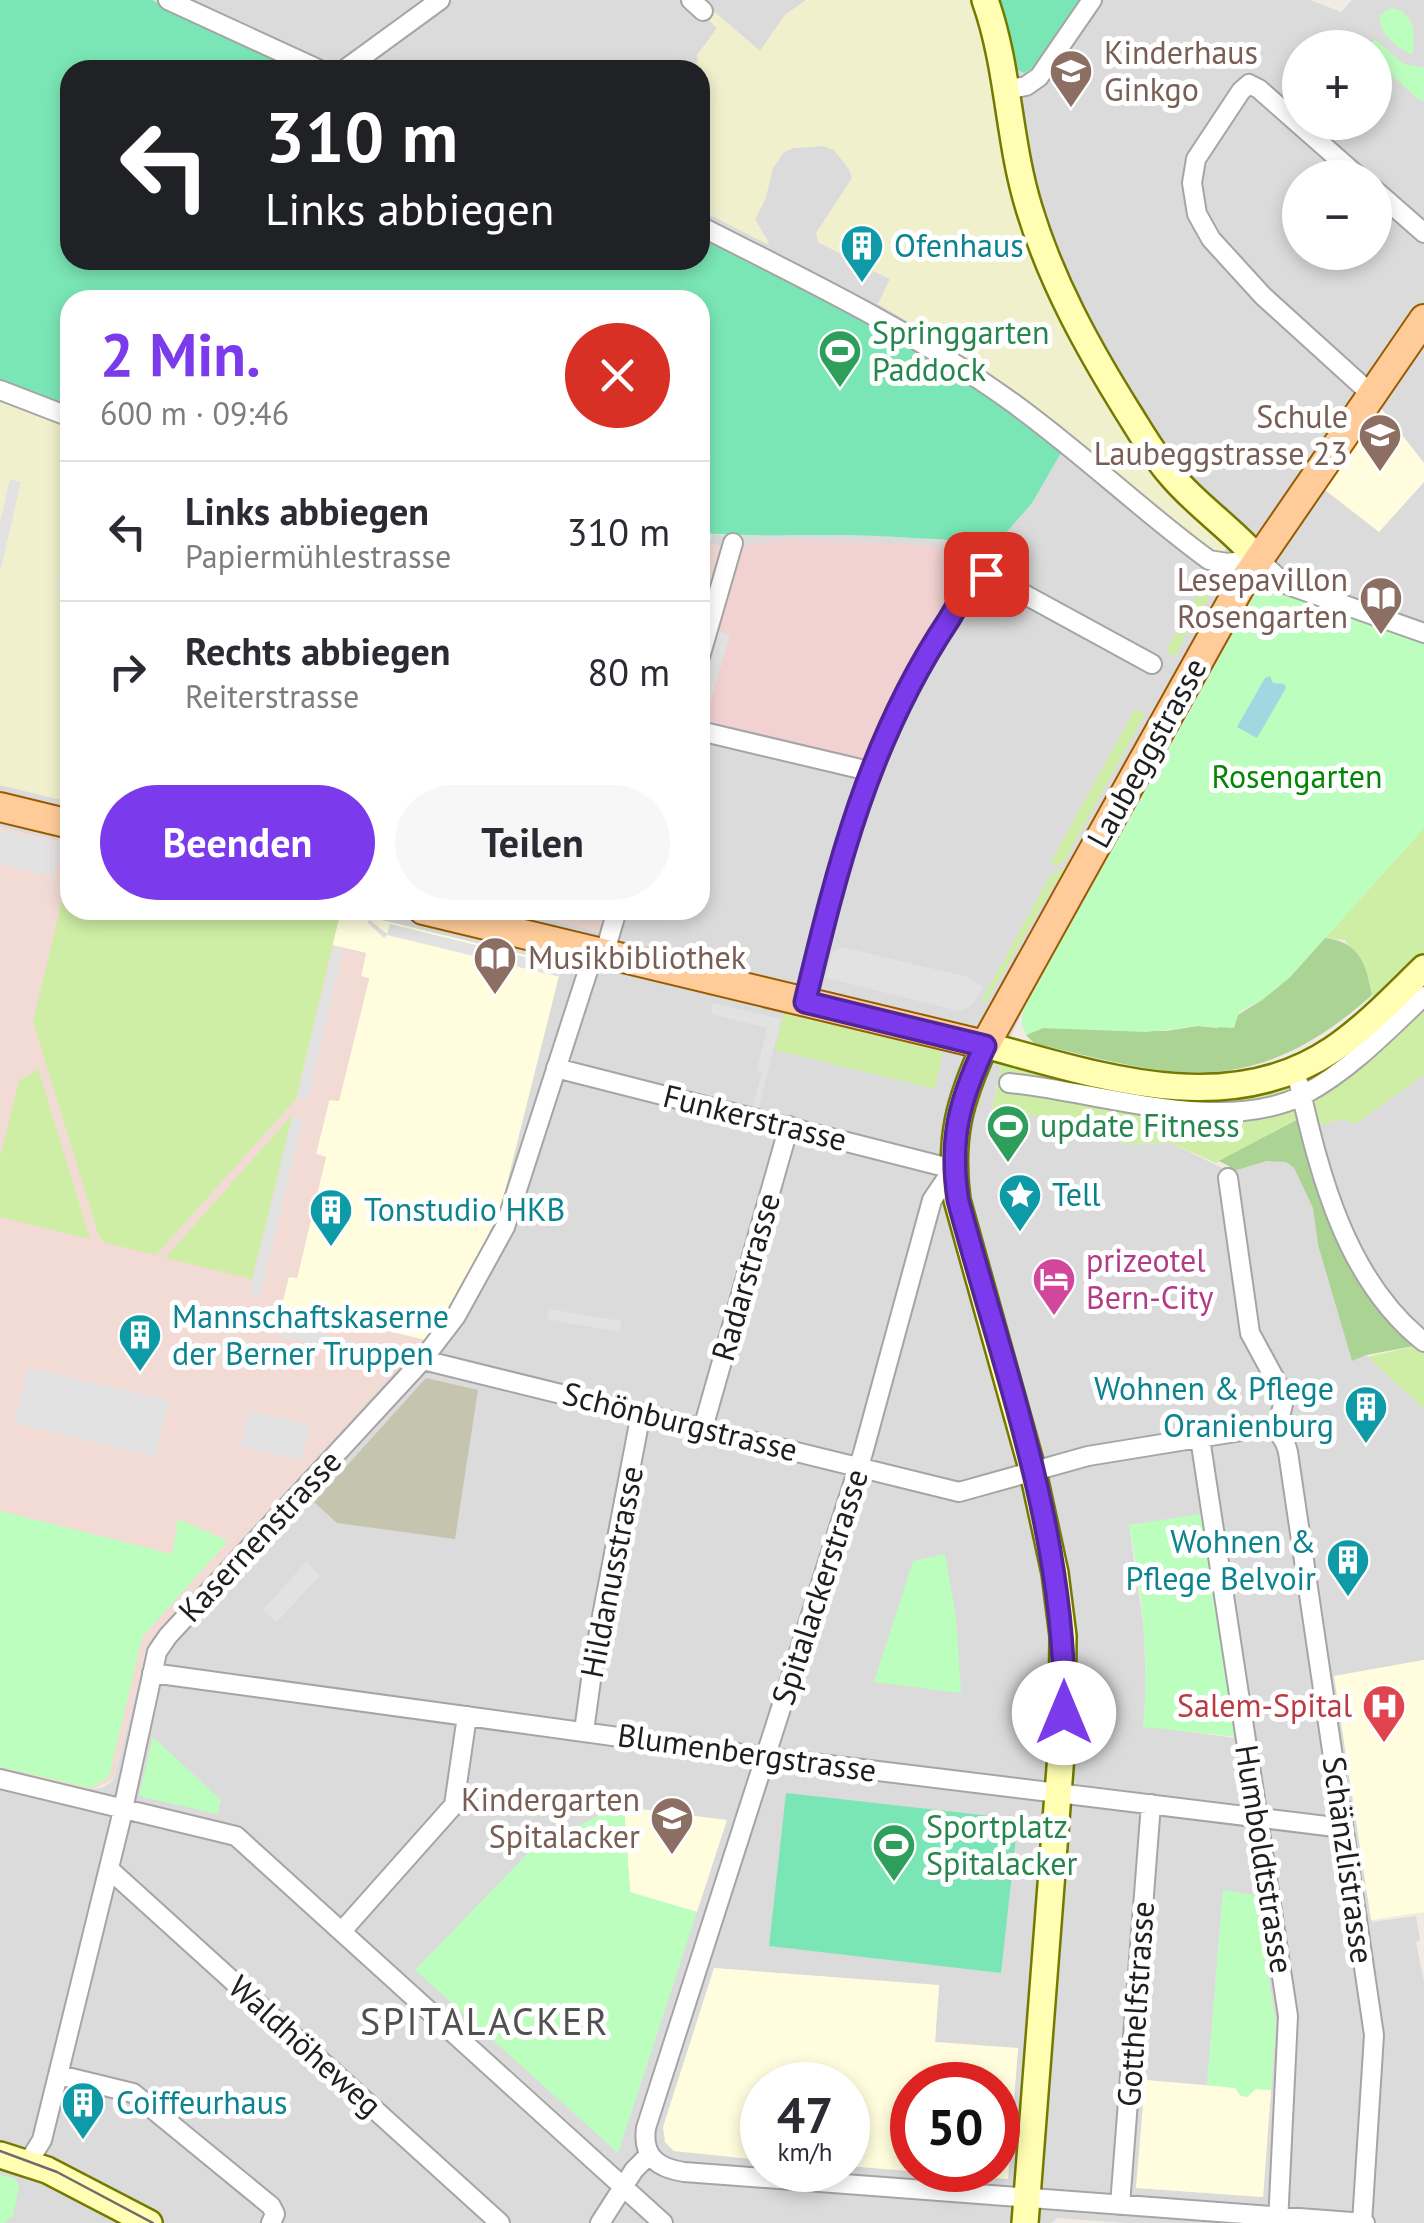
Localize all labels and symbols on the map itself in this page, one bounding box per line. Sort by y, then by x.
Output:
place label: Kinderhaus Ginkgo [1104,31,1258,110]
school or university icon: Kinderhaus Ginkgo [1048,48,1094,109]
building icon: Ofenhaus [839,223,885,284]
place label: Ofenhaus [894,224,1024,266]
place label: Springgarten Paddock [872,311,1050,390]
sports icon: Springgarten Paddock [817,328,863,389]
place label: Schule Laubeggstrasse 23 [1094,395,1348,474]
school or university icon: Schule Laubeggstrasse 23 [1357,412,1403,473]
pin [944,532,1029,617]
place label: Lesepavillon Rosengarten [1177,558,1348,637]
library icon: Lesepavillon Rosengarten [1358,575,1404,636]
street label: Laubeggstrasse [1077,650,1216,855]
park label: Rosengarten [1211,755,1383,797]
library icon: Musikbibliothek [472,935,518,996]
place label: Musikbibliothek [528,936,747,978]
street label: Funkerstrasse [659,1074,851,1160]
sports icon: update Fitness [985,1103,1031,1164]
place label: update Fitness [1040,1104,1240,1146]
place icon: Tell [997,1172,1043,1233]
place label: Tell [1052,1173,1101,1215]
building icon: Tonstudio HKB [308,1187,354,1248]
place label: Tonstudio HKB [364,1188,565,1230]
street label: Radarstrasse [701,1188,789,1366]
place label: prizeotel Bern-City [1086,1239,1214,1318]
hotel icon: prizeotel Bern-City [1031,1256,1077,1317]
place label: Mannschaftskaserne der Berner Truppen [172,1295,449,1374]
building icon: Mannschaftskaserne der Berner Truppen [117,1312,163,1373]
place label: Wohnen & Pflege Oranienburg [1094,1367,1334,1446]
street label: Schönburgstrasse [559,1372,802,1470]
building icon: Wohnen & Pflege Oranienburg [1343,1384,1389,1445]
street label: Kasernenstrasse [169,1440,350,1630]
street label: Hildanusstrasse [570,1462,652,1681]
street label: Spitalackerstrasse [761,1463,877,1710]
place label: Wohnen & Pflege Belvoir [1126,1520,1316,1599]
building icon: Wohnen & Pflege Belvoir [1325,1537,1371,1598]
position arrow [1012,1661,1116,1765]
hospital icon: Salem-Spital [1361,1683,1407,1744]
place label: Salem-Spital [1177,1684,1353,1726]
street label: Blumenbergstrasse [615,1713,879,1791]
street label: Humboldtstrasse [1226,1742,1304,1976]
street label: Schänzlistrasse [1314,1754,1384,1966]
place label: Kindergarten Spitalacker [461,1778,640,1857]
school or university icon: Kindergarten Spitalacker [649,1795,695,1856]
place label: Sportplatz Spitalacker [926,1805,1077,1884]
sports icon: Sportplatz Spitalacker [871,1822,917,1883]
street label: Gotthelfstrasse [1107,1900,1163,2108]
street label: Waldhöheweg [220,1965,391,2125]
district label: SPITALACKER [360,1996,610,2045]
speed limit sign: 50 [890,2062,1020,2192]
building icon: Coiffeurhaus [60,2080,106,2141]
place label: Coiffeurhaus [116,2081,287,2123]

